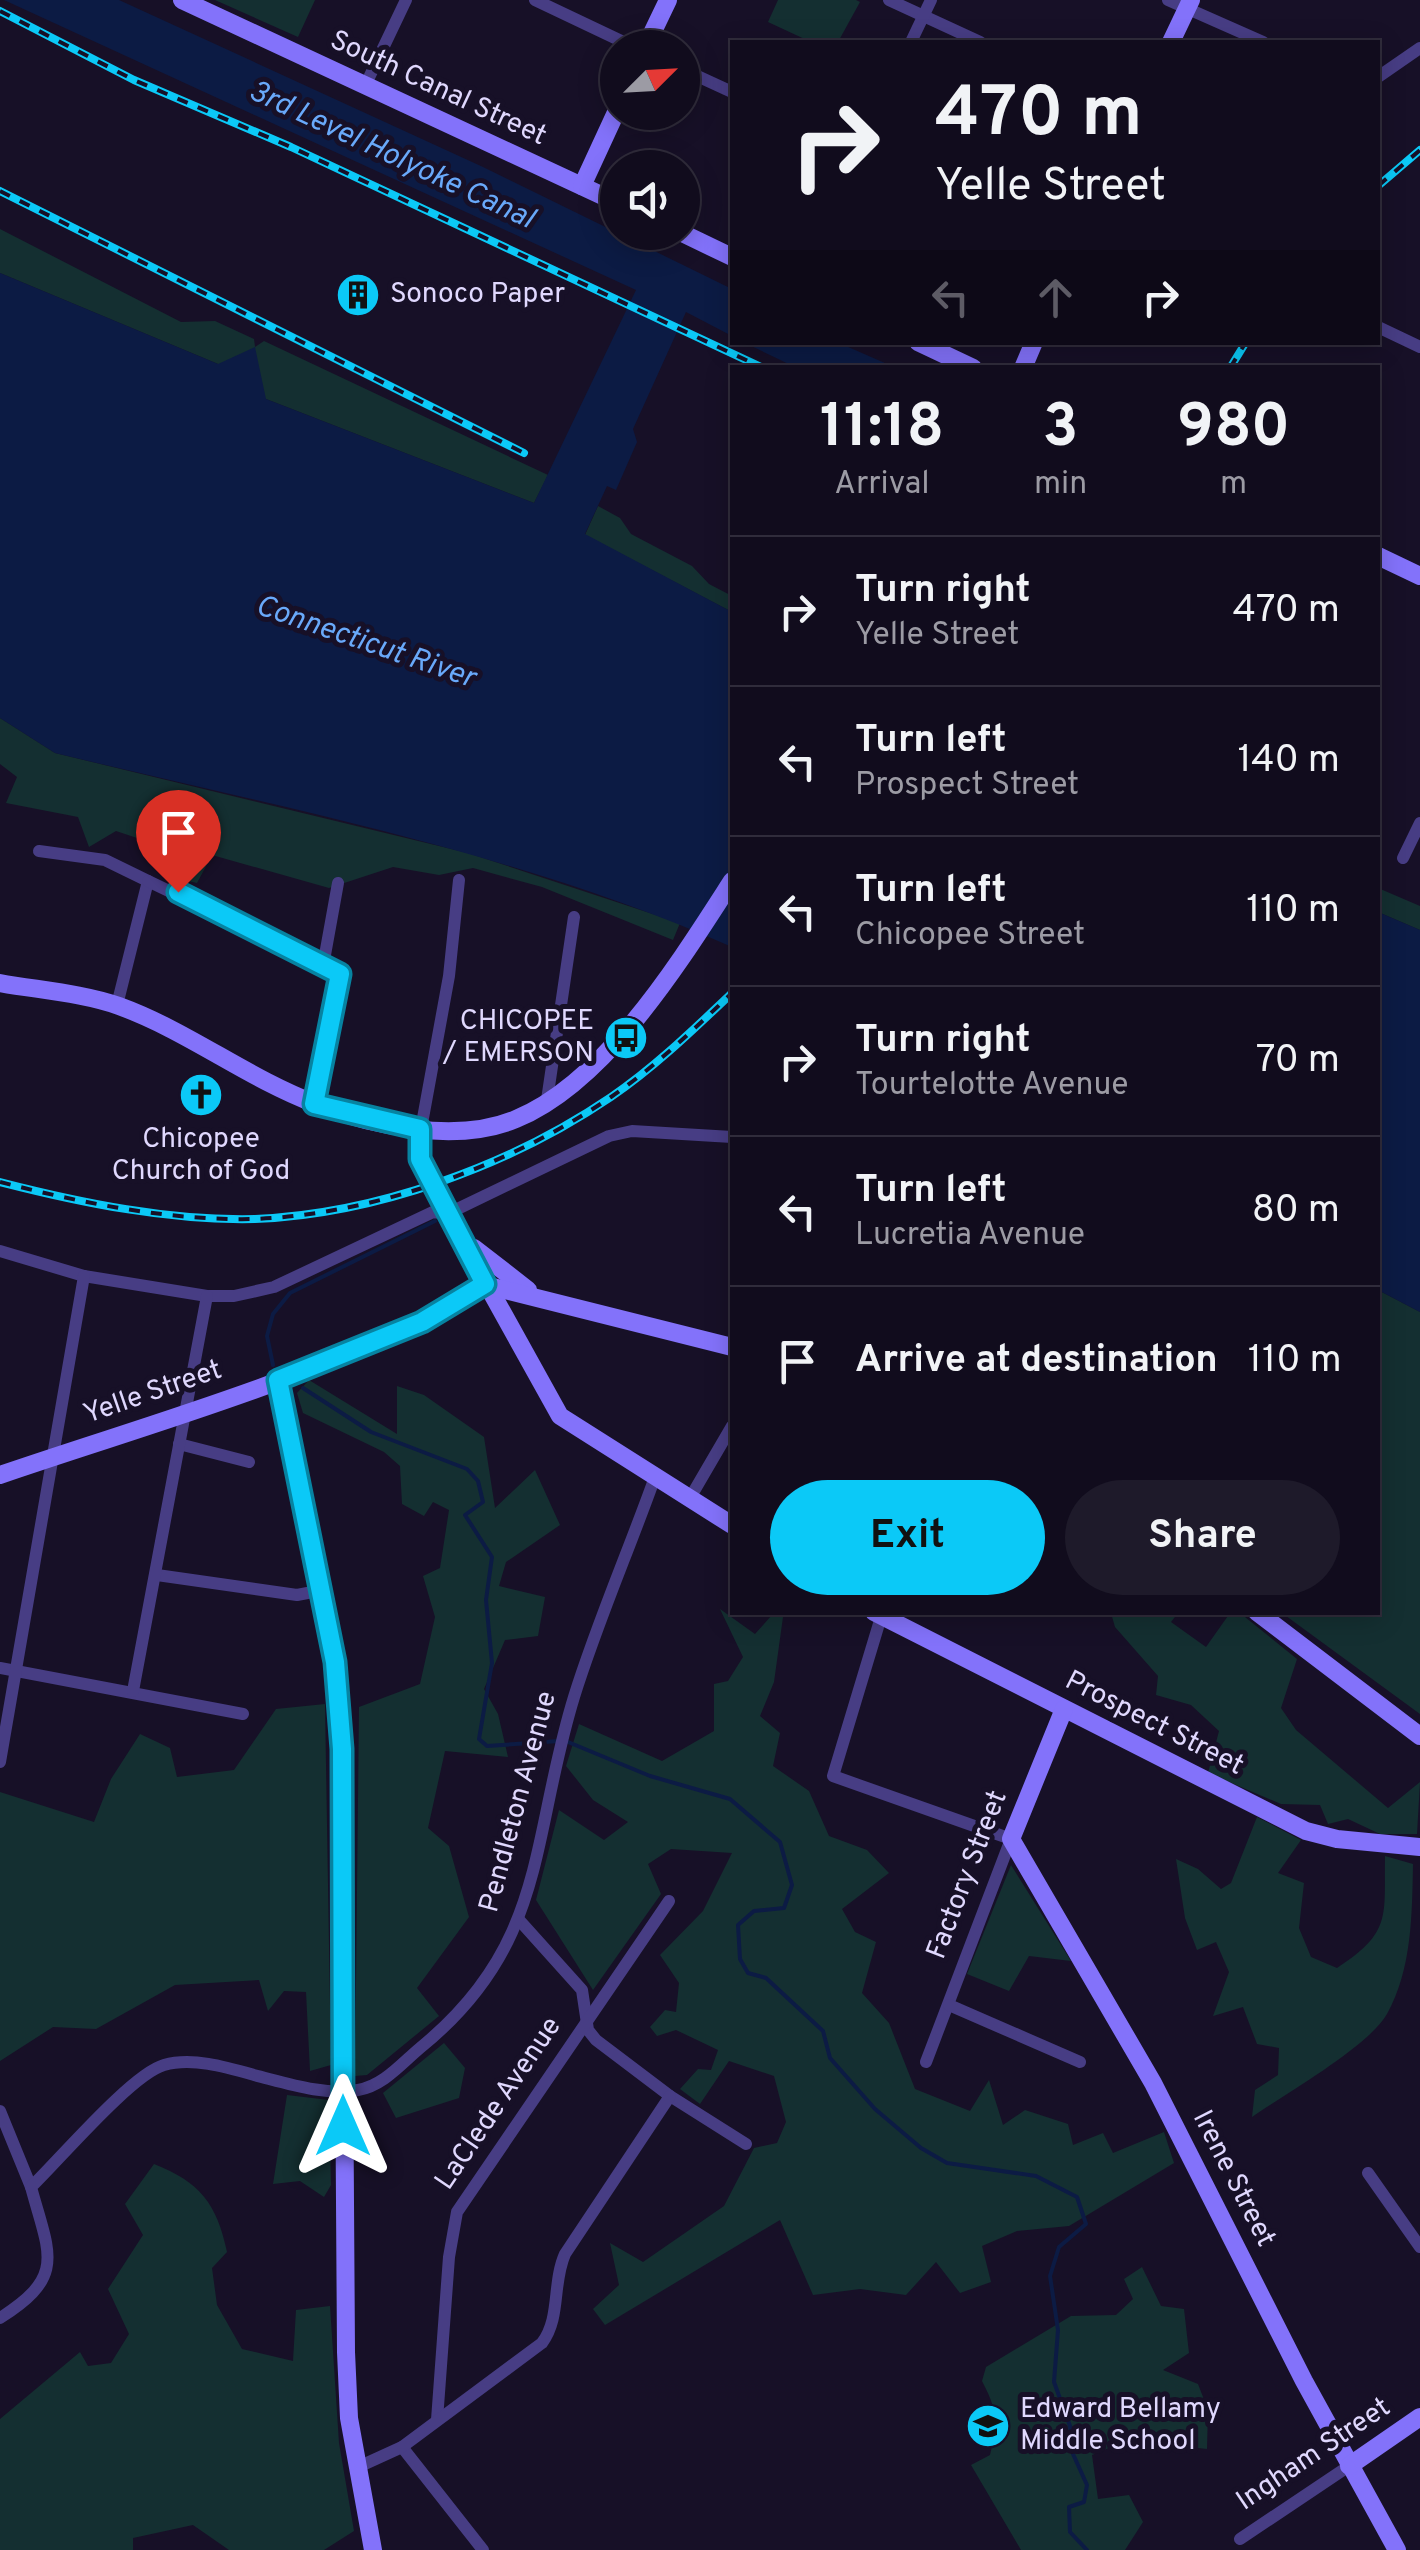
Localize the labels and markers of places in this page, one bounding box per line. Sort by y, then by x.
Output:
building icon: Sonoco Paper [335,272,381,318]
place label: Sonoco Paper [390,277,565,313]
pin [136,790,221,893]
place label: CHICOPEE / EMERSON [442,1004,594,1072]
bus stop icon: CHICOPEE / EMERSON [603,1015,649,1061]
church icon: Chicopee Church of God [178,1072,224,1118]
place label: Chicopee Church of God [112,1122,290,1190]
place label: Edward Bellamy Middle School [1020,2392,1221,2460]
school or university icon: Edward Bellamy Middle School [965,2403,1011,2449]

